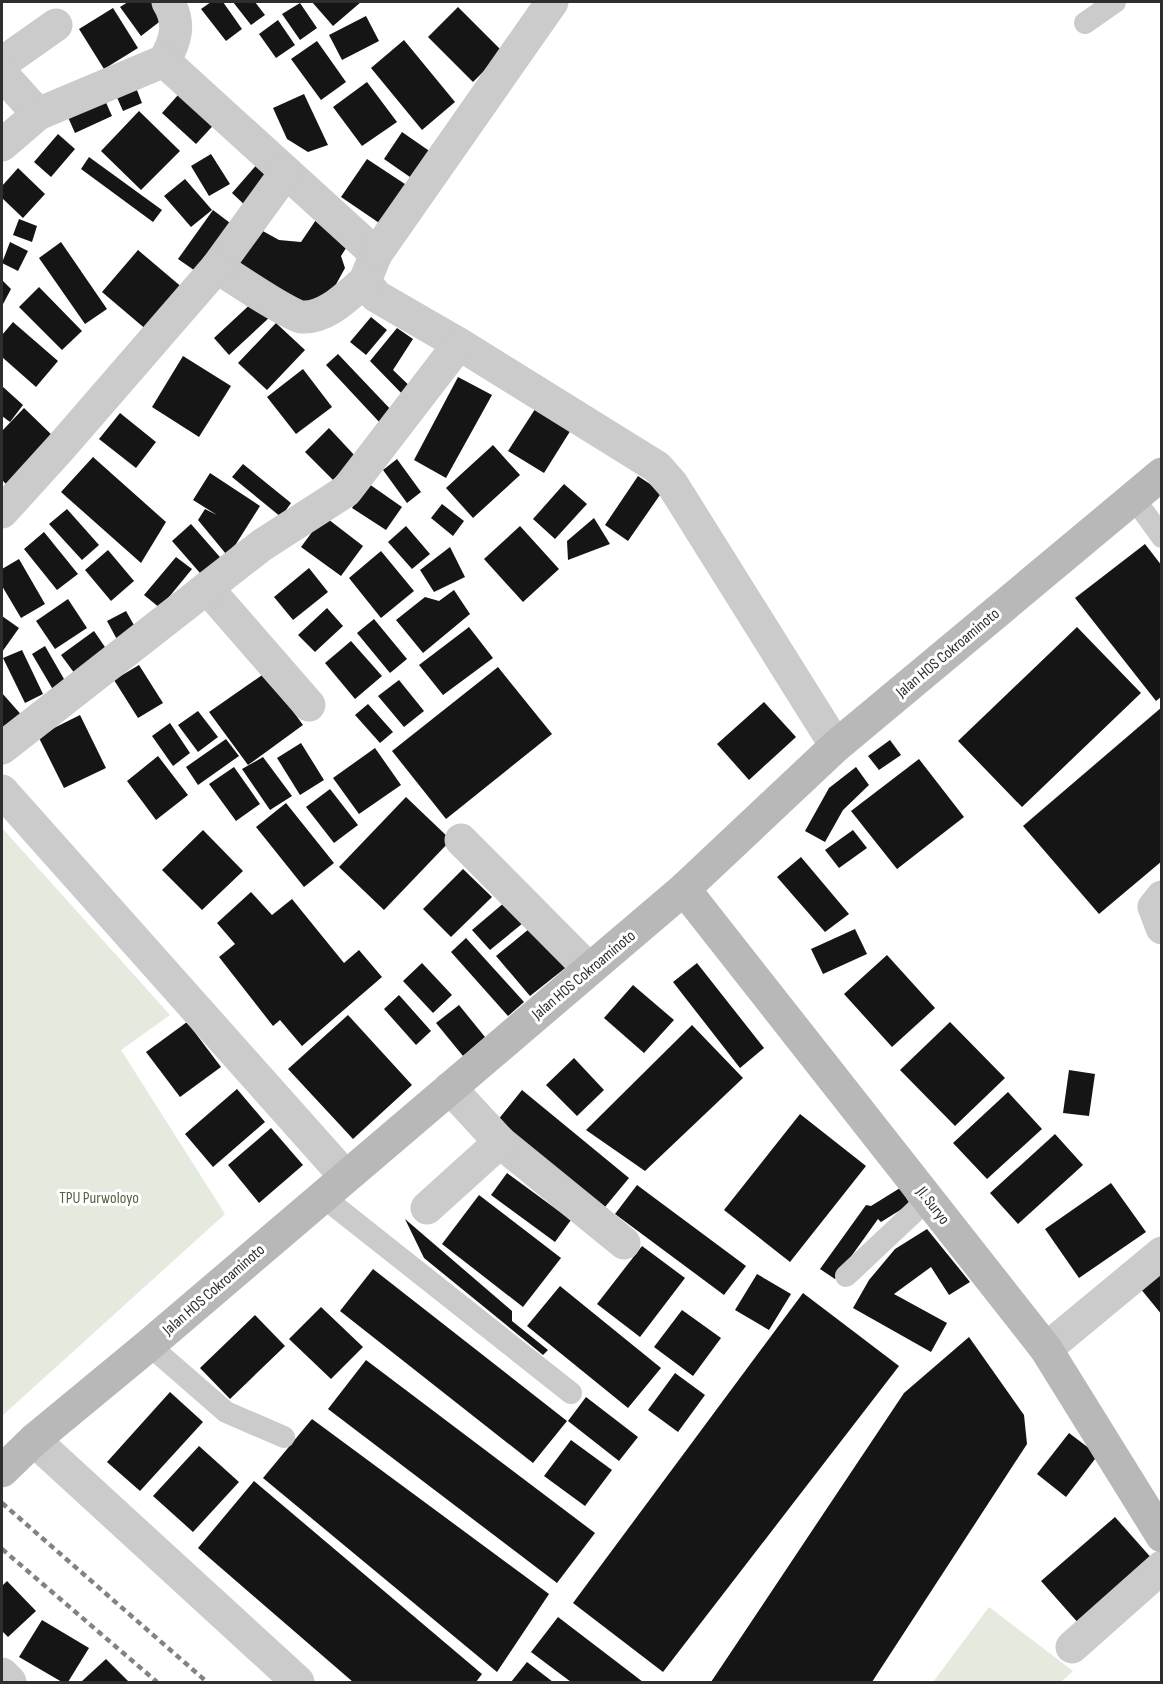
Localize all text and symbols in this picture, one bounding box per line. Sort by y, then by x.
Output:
street label: Jalan HOS Cokroaminoto [892,604,1003,702]
street label: Jalan HOS Cokroaminoto [528,926,639,1024]
street label: Jl. Suryo [912,1182,953,1229]
park label: TPU Purwoloyo [59,1189,139,1208]
street label: Jalan HOS Cokroaminoto [158,1241,269,1340]

